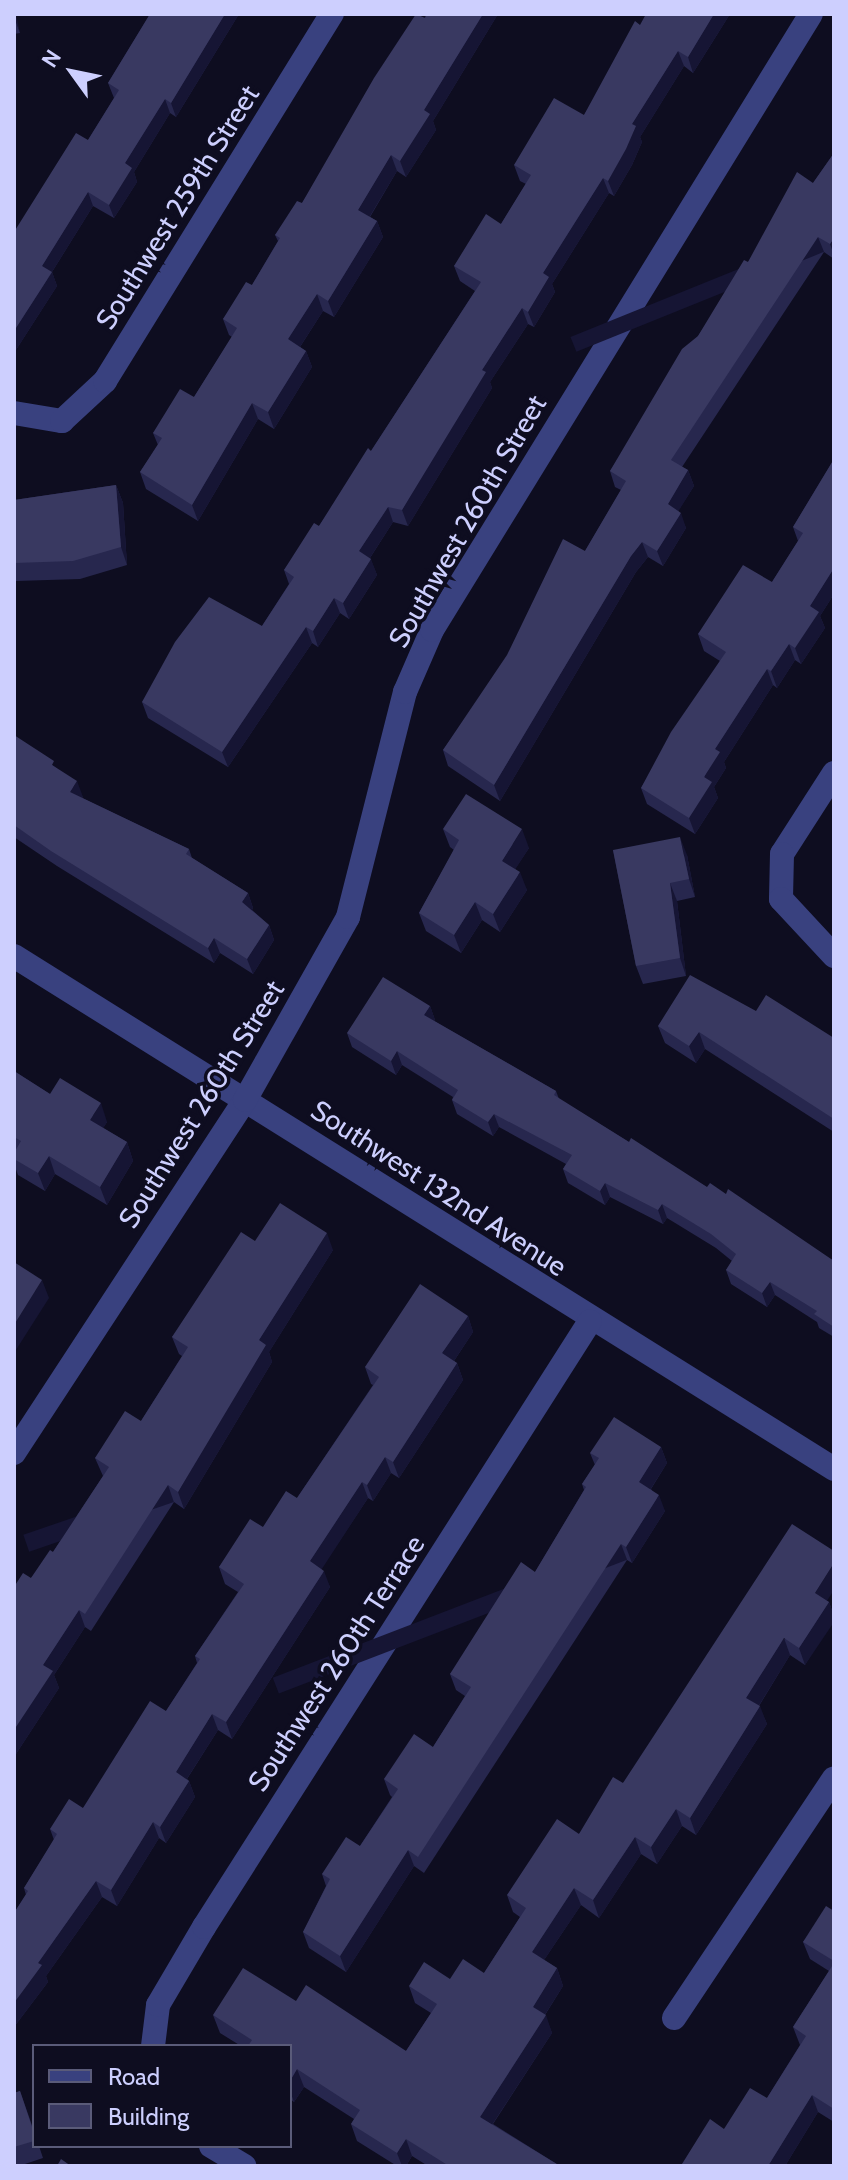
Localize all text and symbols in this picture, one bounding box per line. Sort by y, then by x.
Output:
north arrow [32,32,112,112]
text: N [36,45,67,73]
street label: Southwest 259th Street [88,79,266,335]
street label: Southwest 260th Street [381,389,553,653]
street label: Southwest 260th Street [111,974,291,1234]
street label: Southwest 132nd Avenue [305,1093,573,1283]
street label: Southwest 260th Terrace [241,1529,431,1797]
legend [32,2044,292,2148]
text: Road [108,2062,160,2091]
text: Building [108,2102,189,2131]

